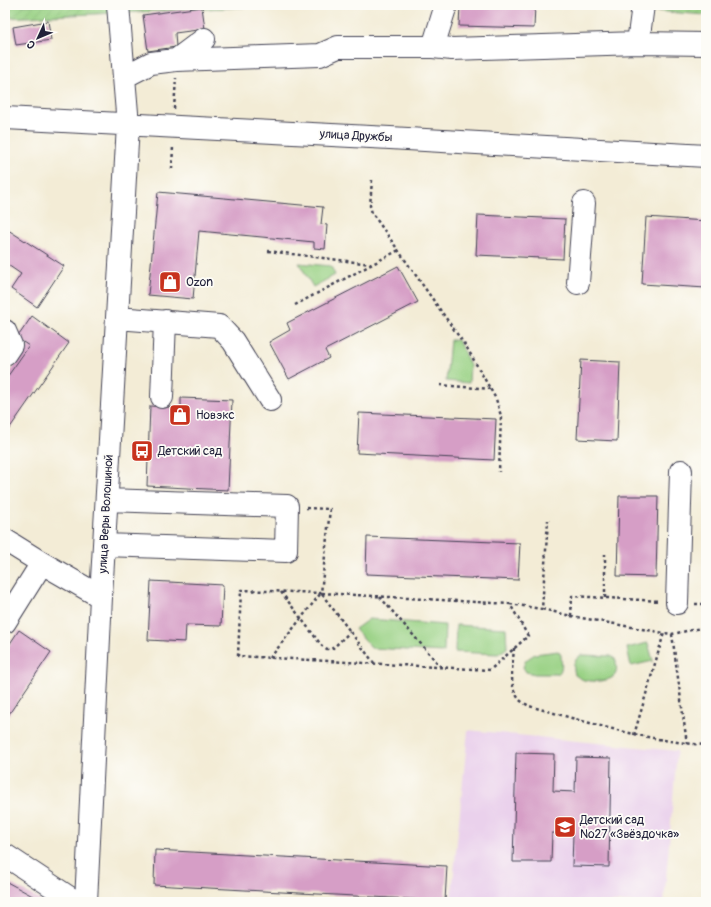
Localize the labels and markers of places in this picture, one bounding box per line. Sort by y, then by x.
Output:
shop icon: Ozon [157,269,183,295]
place label: Ozon [186,275,213,290]
shop icon: Новэкс [167,402,193,428]
place label: Новэкс [196,408,235,423]
bus stop icon: Детский сад [129,438,155,464]
place label: Детский сад [157,444,223,459]
place label: Детский сад №27 «Звёздочка» [579,813,679,842]
school or university icon: Детский сад №27 «Звёздочка» [552,814,578,840]

